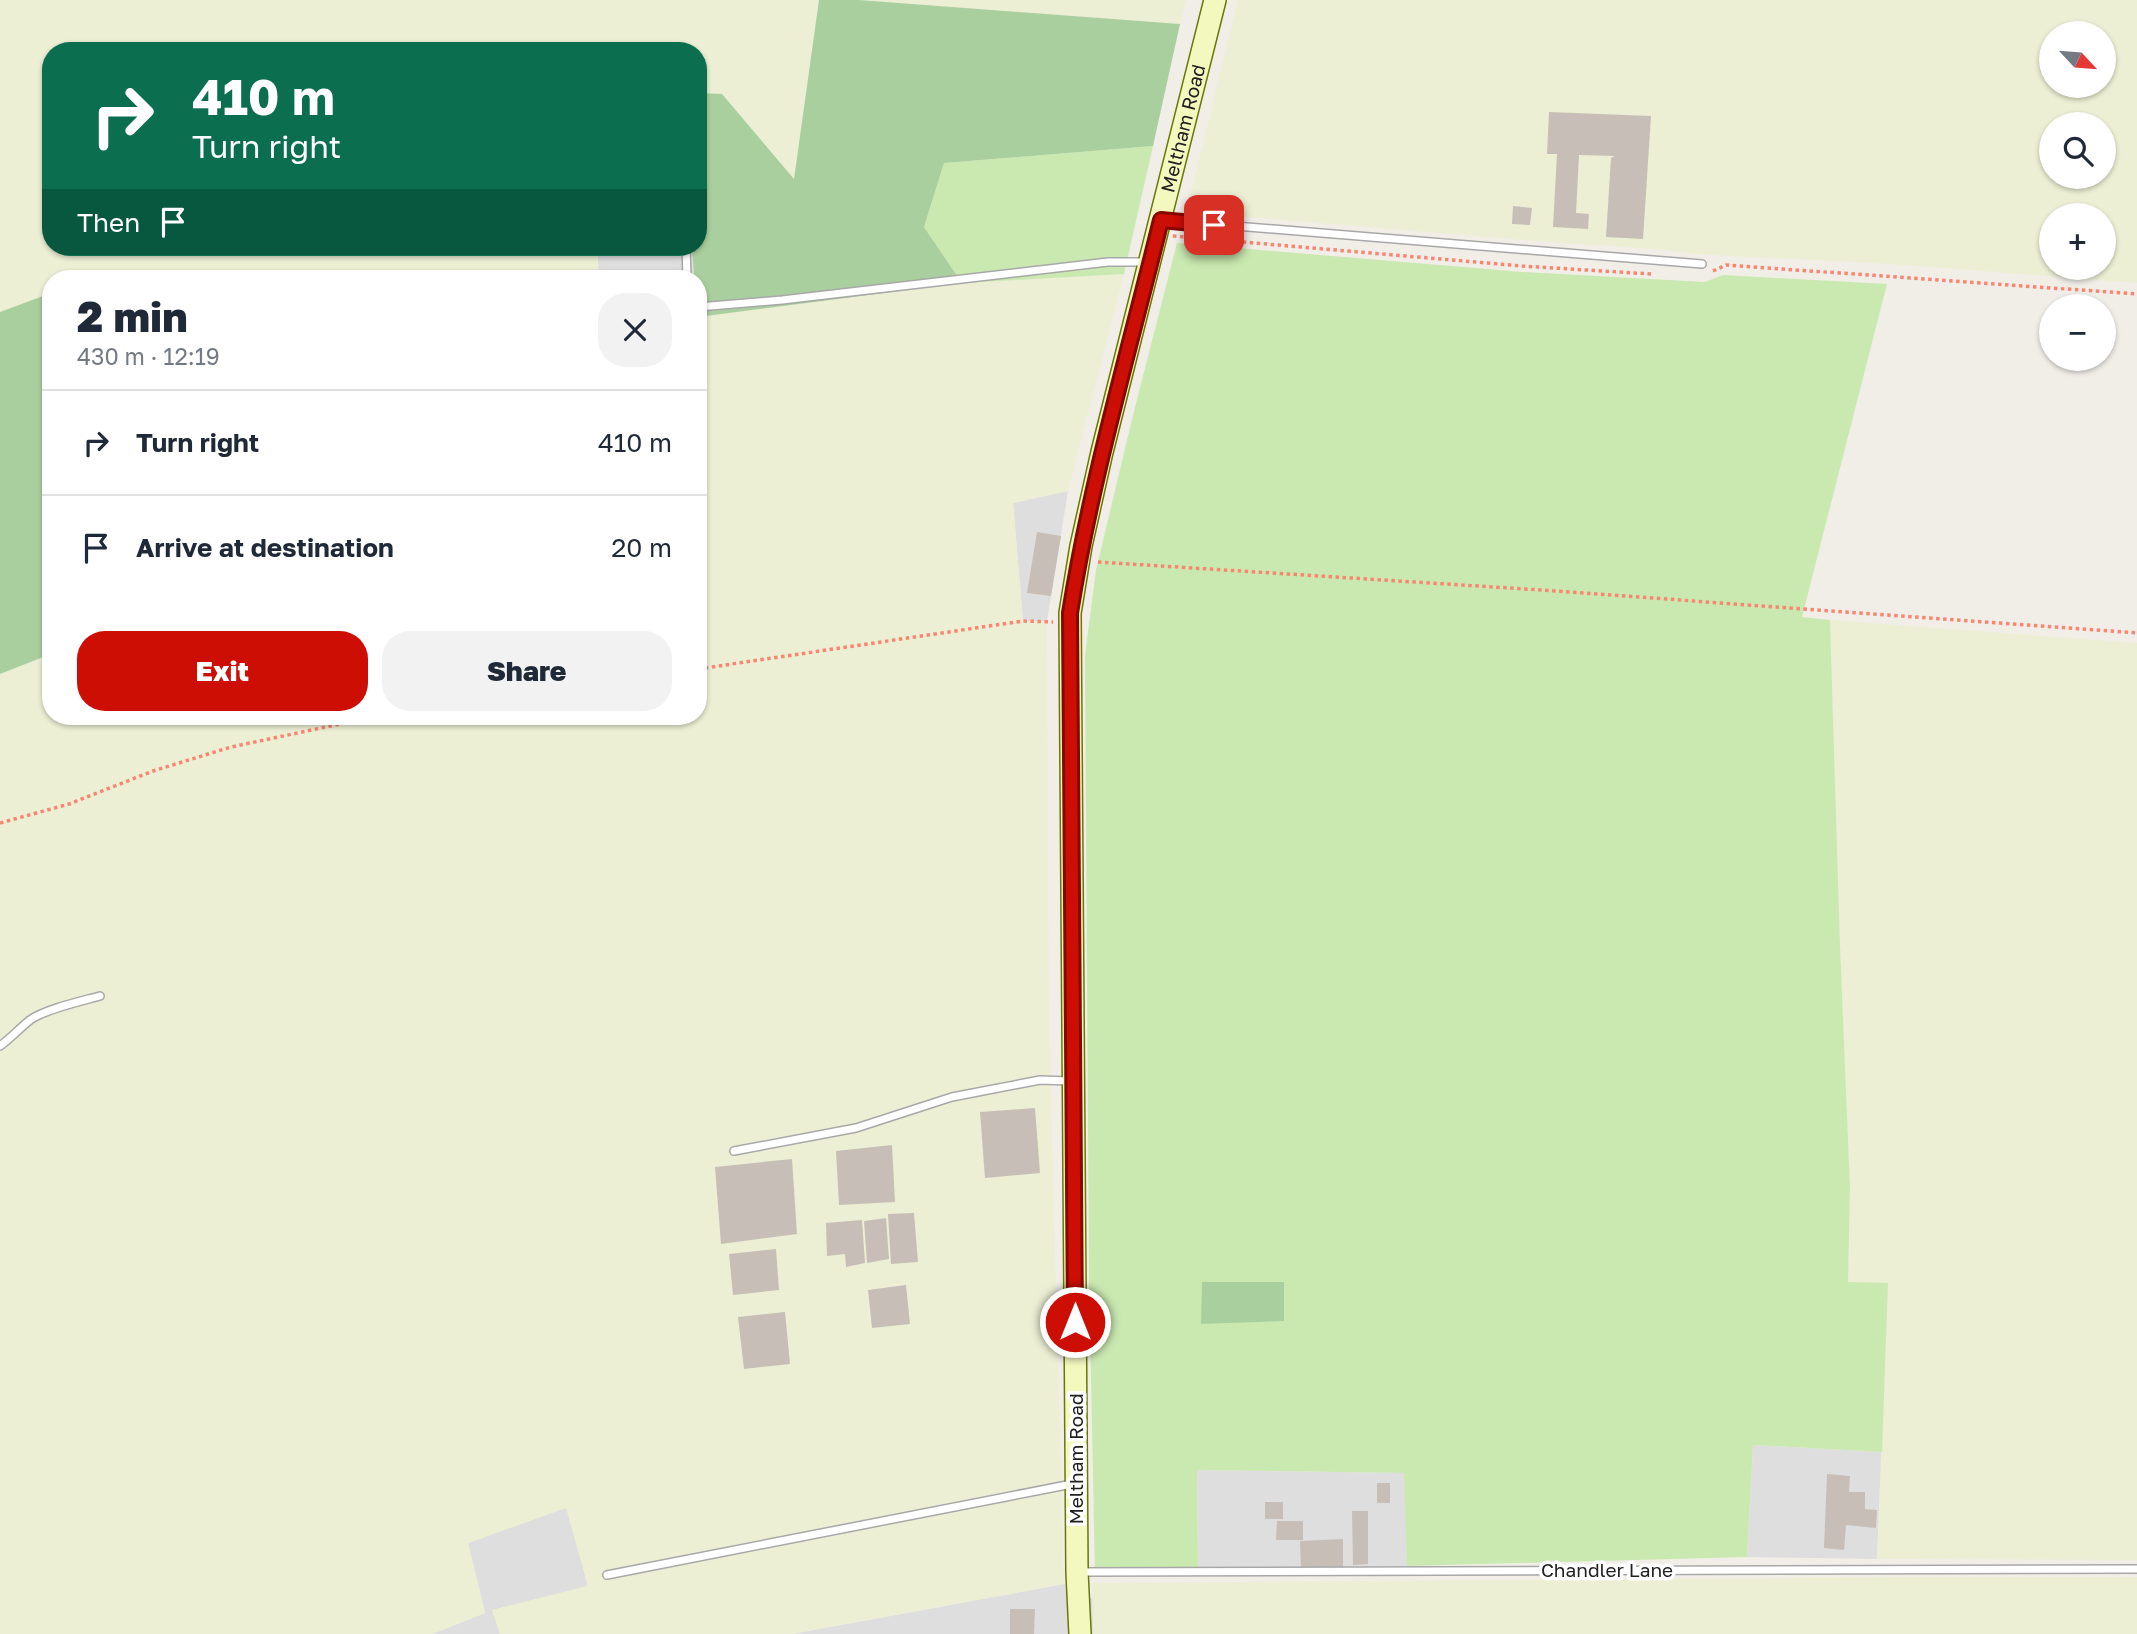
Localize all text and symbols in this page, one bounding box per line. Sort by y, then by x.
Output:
north arrow [2039,21,2116,98]
map controls [2039,21,2116,371]
street label: Meltham Road [1155,62,1210,195]
text: 410 m [192,67,335,126]
icon: right [77,70,168,161]
button: search [2039,112,2116,189]
text: Turn right [192,127,341,165]
pin [1184,195,1244,255]
icon: arrive [154,203,192,241]
button: + [2039,203,2116,280]
icon: arrive [1195,206,1233,244]
text: Then [77,207,140,238]
text: 2 min [77,291,188,341]
button: close [598,293,672,367]
button: − [2039,294,2116,371]
text: 430 m · 12:19 [77,342,220,370]
icon: right [77,424,115,462]
text: Turn right [136,427,259,458]
text: 410 m [598,427,672,458]
icon: arrive [77,529,115,567]
text: Arrive at destination [136,532,394,563]
text: 20 m [611,532,672,563]
button: Exit [77,631,368,711]
button: Share [382,631,672,711]
position arrow [1038,1285,1112,1359]
street label: Meltham Road [1064,1393,1087,1525]
street label: Chandler Lane [1541,1558,1673,1581]

